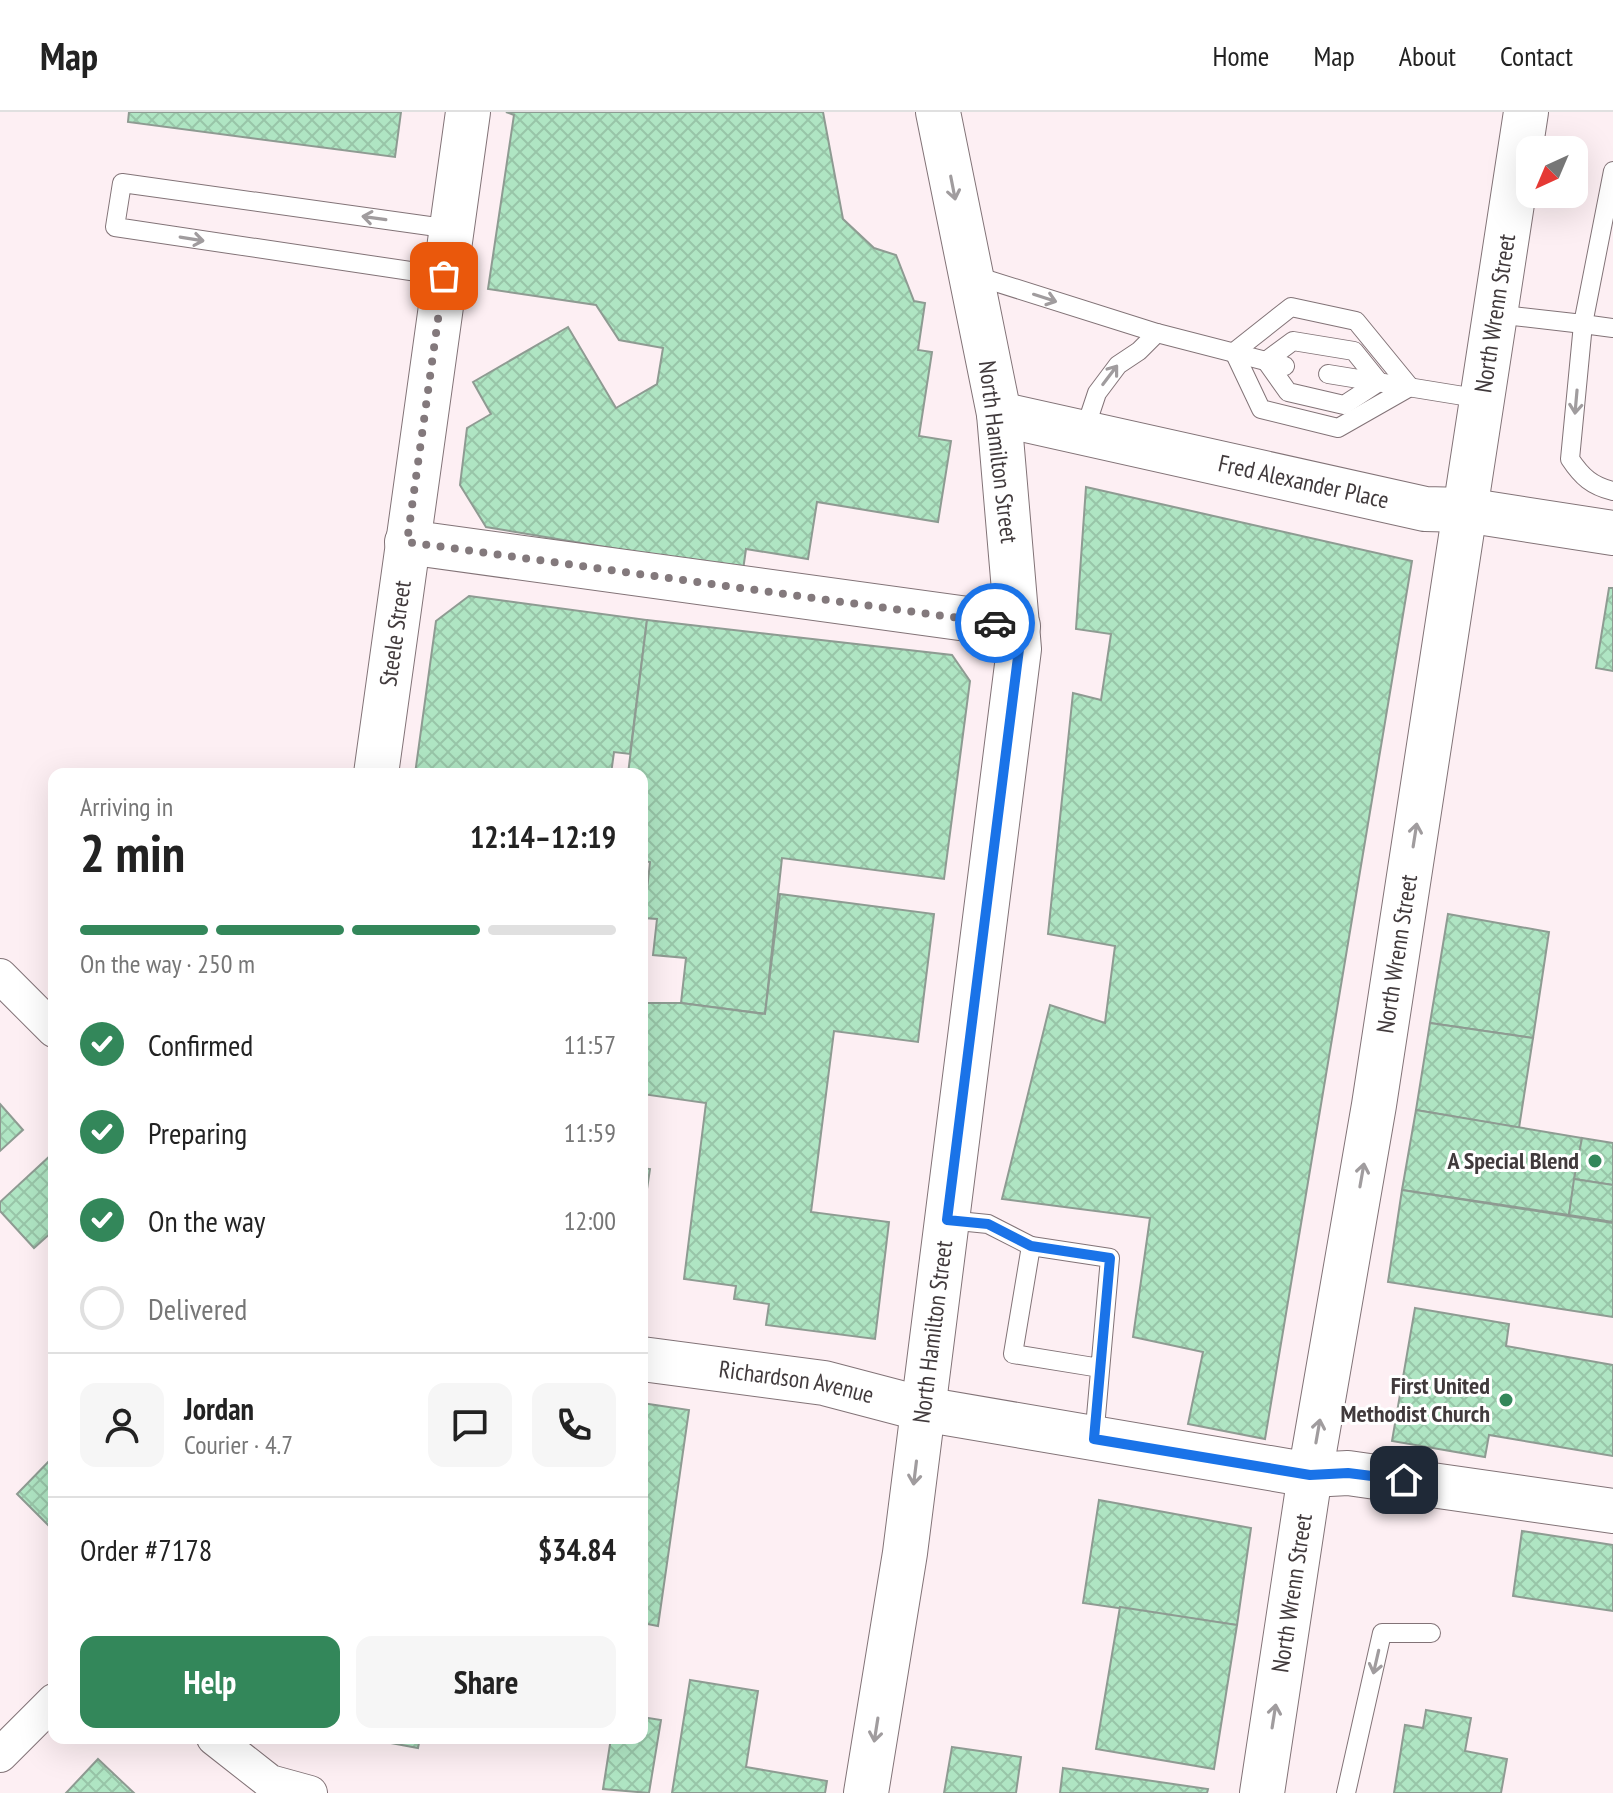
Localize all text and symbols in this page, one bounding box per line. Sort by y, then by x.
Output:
text: Map [40,31,98,80]
text: Home [1213,37,1269,74]
text: Map [1313,37,1355,74]
text: About [1399,37,1456,74]
text: Contact [1500,37,1573,74]
north arrow [1516,136,1588,208]
map controls [1516,136,1588,208]
one-way arrow [947,175,962,201]
one-way arrow [362,209,387,224]
street label: North Wrenn Street [1467,231,1522,395]
one-way arrow [179,232,204,247]
pin [410,242,478,310]
icon: bag [422,254,466,298]
one-way arrow [1031,291,1057,306]
street label: North Hamilton Street [972,359,1025,545]
one-way arrow [1102,365,1119,386]
one-way arrow [1568,388,1583,414]
street label: Fred Alexander Place [1215,447,1392,515]
street label: Steele Street [372,578,418,688]
courier [955,583,1035,663]
icon: car [973,601,1017,645]
text: Arriving in [80,790,173,823]
text: 12:14–12:19 [470,817,616,856]
text: 2 min [80,819,185,886]
one-way arrow [1408,823,1423,848]
street label: North Wrenn Street [1369,872,1424,1035]
text: On the way · 250 m [80,947,255,980]
icon: check [80,1022,124,1066]
text: Confirmed [148,1025,253,1064]
text: 11:57 [564,1028,616,1061]
icon: check [80,1110,124,1154]
text: Preparing [148,1113,247,1152]
text: 11:59 [564,1116,616,1149]
place label: A Special Blend [1447,1145,1579,1176]
marker: A Special Blend [1586,1152,1604,1170]
one-way arrow [1355,1163,1370,1188]
icon: check [80,1198,124,1242]
text: On the way [148,1201,265,1240]
text: 12:00 [564,1204,616,1237]
street label: North Hamilton Street [906,1238,959,1425]
text: Delivered [148,1289,247,1328]
street label: Richardson Avenue [717,1353,877,1410]
place label: First United Methodist Church [1341,1370,1490,1429]
button: person [80,1383,164,1467]
button: chat [428,1383,512,1467]
button: phone [532,1383,616,1467]
text: Jordan [184,1389,254,1428]
marker: First United Methodist Church [1497,1391,1515,1409]
one-way arrow [1311,1419,1326,1445]
text: Courier · 4.7 [184,1428,293,1461]
pin [1370,1446,1438,1514]
icon: home [1382,1458,1426,1502]
one-way arrow [908,1459,923,1485]
street label: North Wrenn Street [1264,1511,1319,1675]
text: Order #7178 [80,1530,212,1569]
text: $34.84 [538,1530,616,1569]
button: Help [80,1636,340,1728]
button: Share [356,1636,616,1728]
one-way arrow [1368,1648,1383,1674]
one-way arrow [1267,1704,1282,1729]
one-way arrow [868,1716,883,1742]

